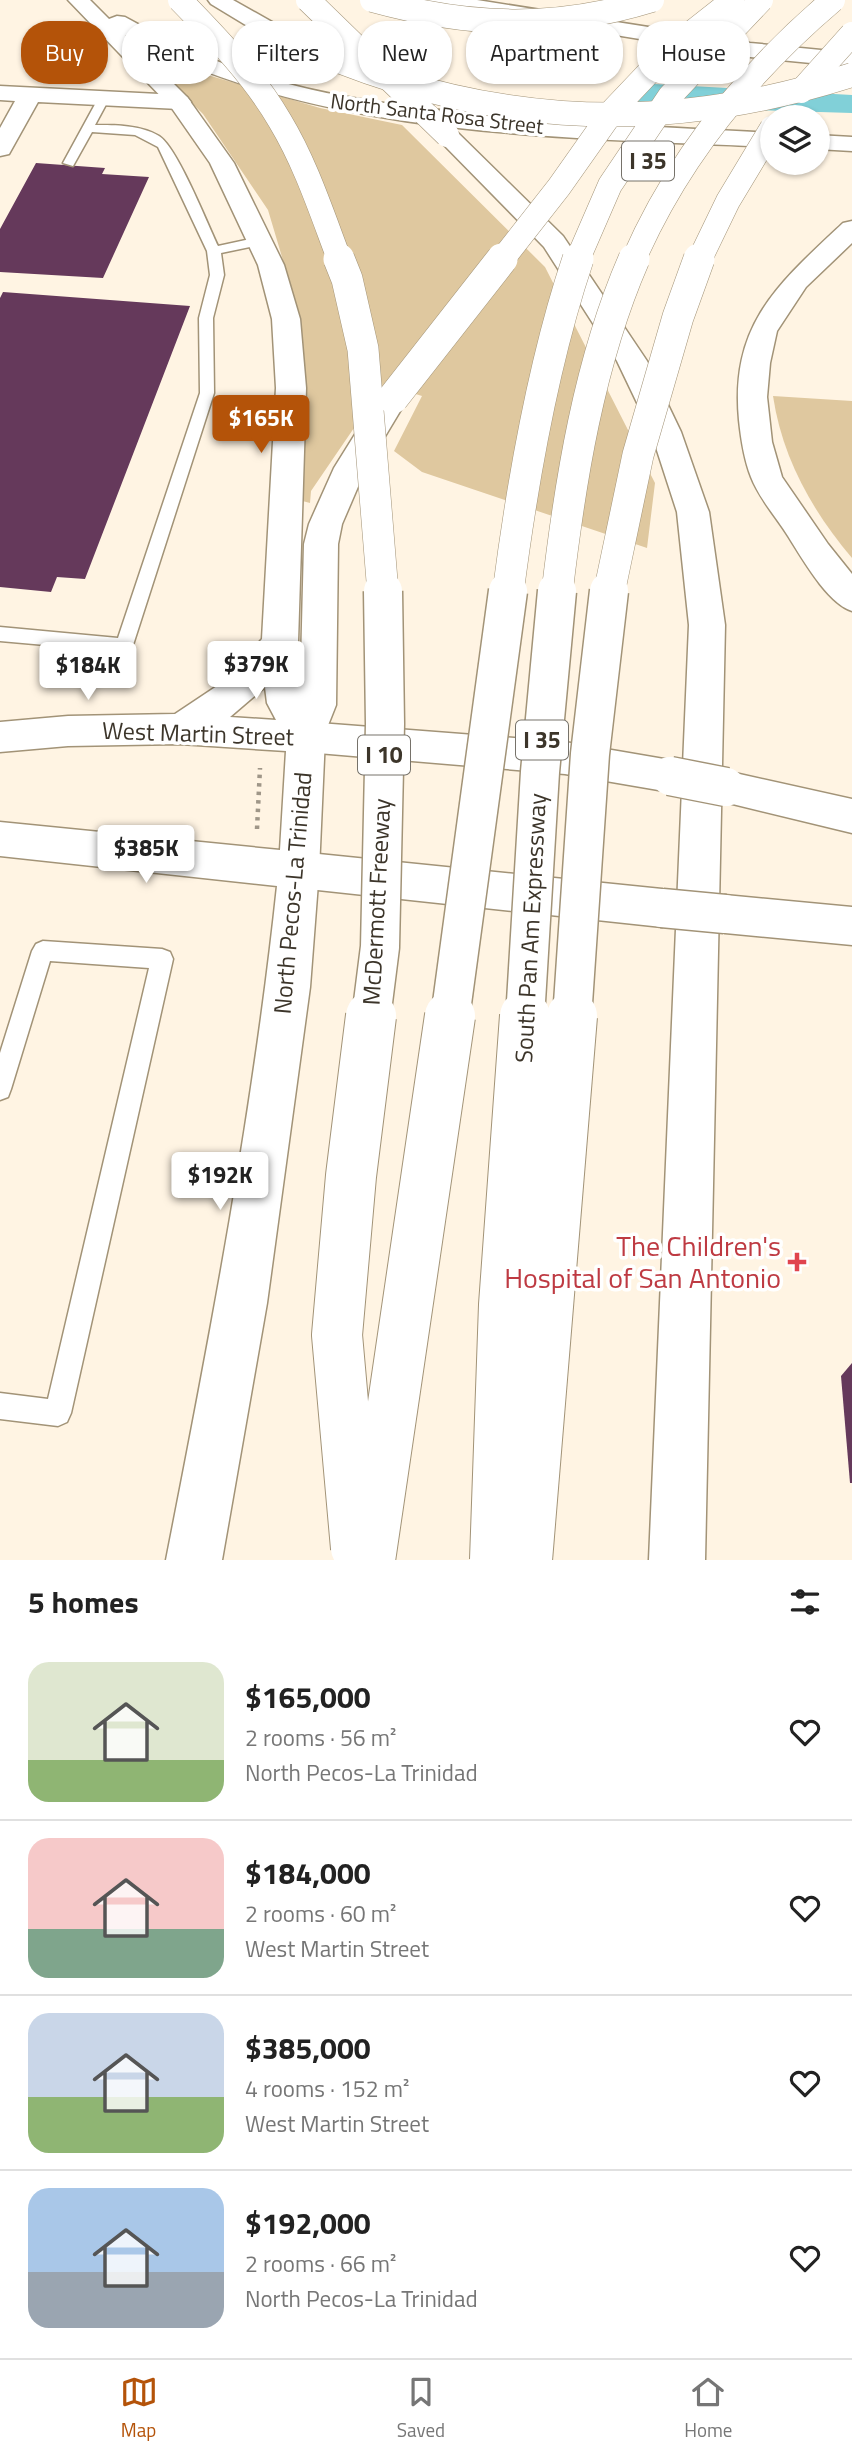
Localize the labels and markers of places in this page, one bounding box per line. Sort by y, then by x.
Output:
pin: $165K [212,396,310,455]
pin: $184K [39,642,137,702]
pin: $379K [207,642,305,701]
pin: $385K [97,826,195,885]
pin: $192K [171,1152,269,1212]
place label: The Children's Hospital of San Antonio [504,1224,781,1299]
marker: The Children's Hospital of San Antonio [787,1252,807,1272]

